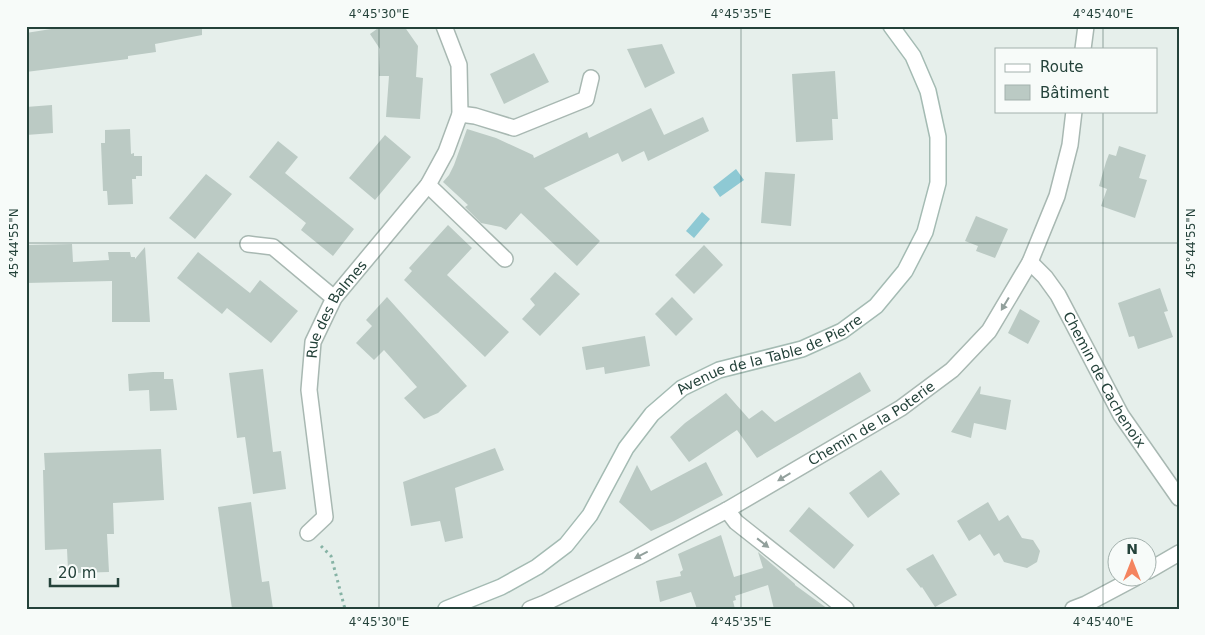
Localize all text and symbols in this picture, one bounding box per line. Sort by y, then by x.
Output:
text: 4°45'30"E [349,7,409,21]
text: 4°45'35"E [711,7,771,21]
text: 4°45'40"E [1073,7,1133,21]
legend [995,48,1158,112]
text: Route [1040,58,1084,76]
text: Bâtiment [1040,84,1109,102]
text: 45°44'55"N [7,208,21,278]
text: 45°44'55"N [1184,208,1198,278]
street label: Rue des Balmes [304,257,370,359]
one-way arrow [1001,296,1009,311]
street label: Chemin de Cachenoix [1060,309,1149,450]
street label: Avenue de la Table de Pierre [673,311,865,397]
street label: Chemin de la Poterie [805,378,938,469]
one-way arrow [777,473,790,482]
one-way arrow [756,538,769,549]
north arrow [1108,538,1158,588]
text: N [1126,541,1138,557]
one-way arrow [634,551,649,559]
scale bar [50,555,118,587]
text: 20 m [58,564,96,582]
text: 4°45'30"E [349,615,409,629]
text: 4°45'35"E [711,615,771,629]
text: 4°45'40"E [1073,615,1133,629]

